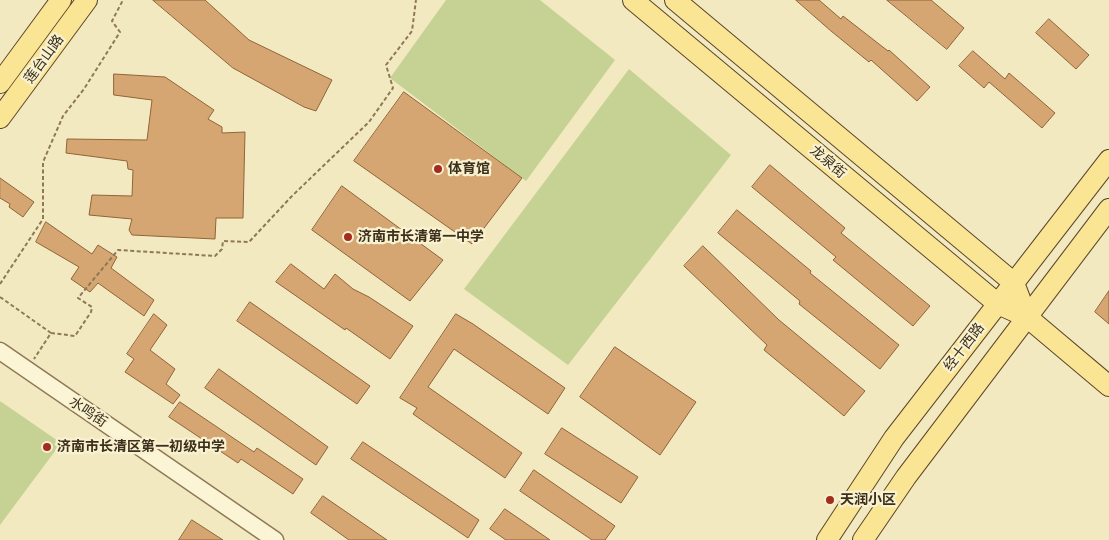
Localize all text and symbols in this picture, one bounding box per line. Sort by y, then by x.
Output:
street label: 莲台山路 [21,31,67,87]
street label: 龙泉街 [807,142,849,182]
place label: 体育馆 [448,161,490,177]
marker: 体育馆 [432,163,444,175]
place label: 济南市长清第一中学 [358,229,484,245]
marker: 济南市长清第一中学 [342,231,354,243]
street label: 经十西路 [940,320,988,374]
street label: 水鸣街 [66,393,110,431]
place label: 济南市长清区第一初级中学 [57,439,225,455]
marker: 济南市长清区第一初级中学 [41,441,53,453]
place label: 天润小区 [840,492,896,508]
marker: 天润小区 [824,494,836,506]

